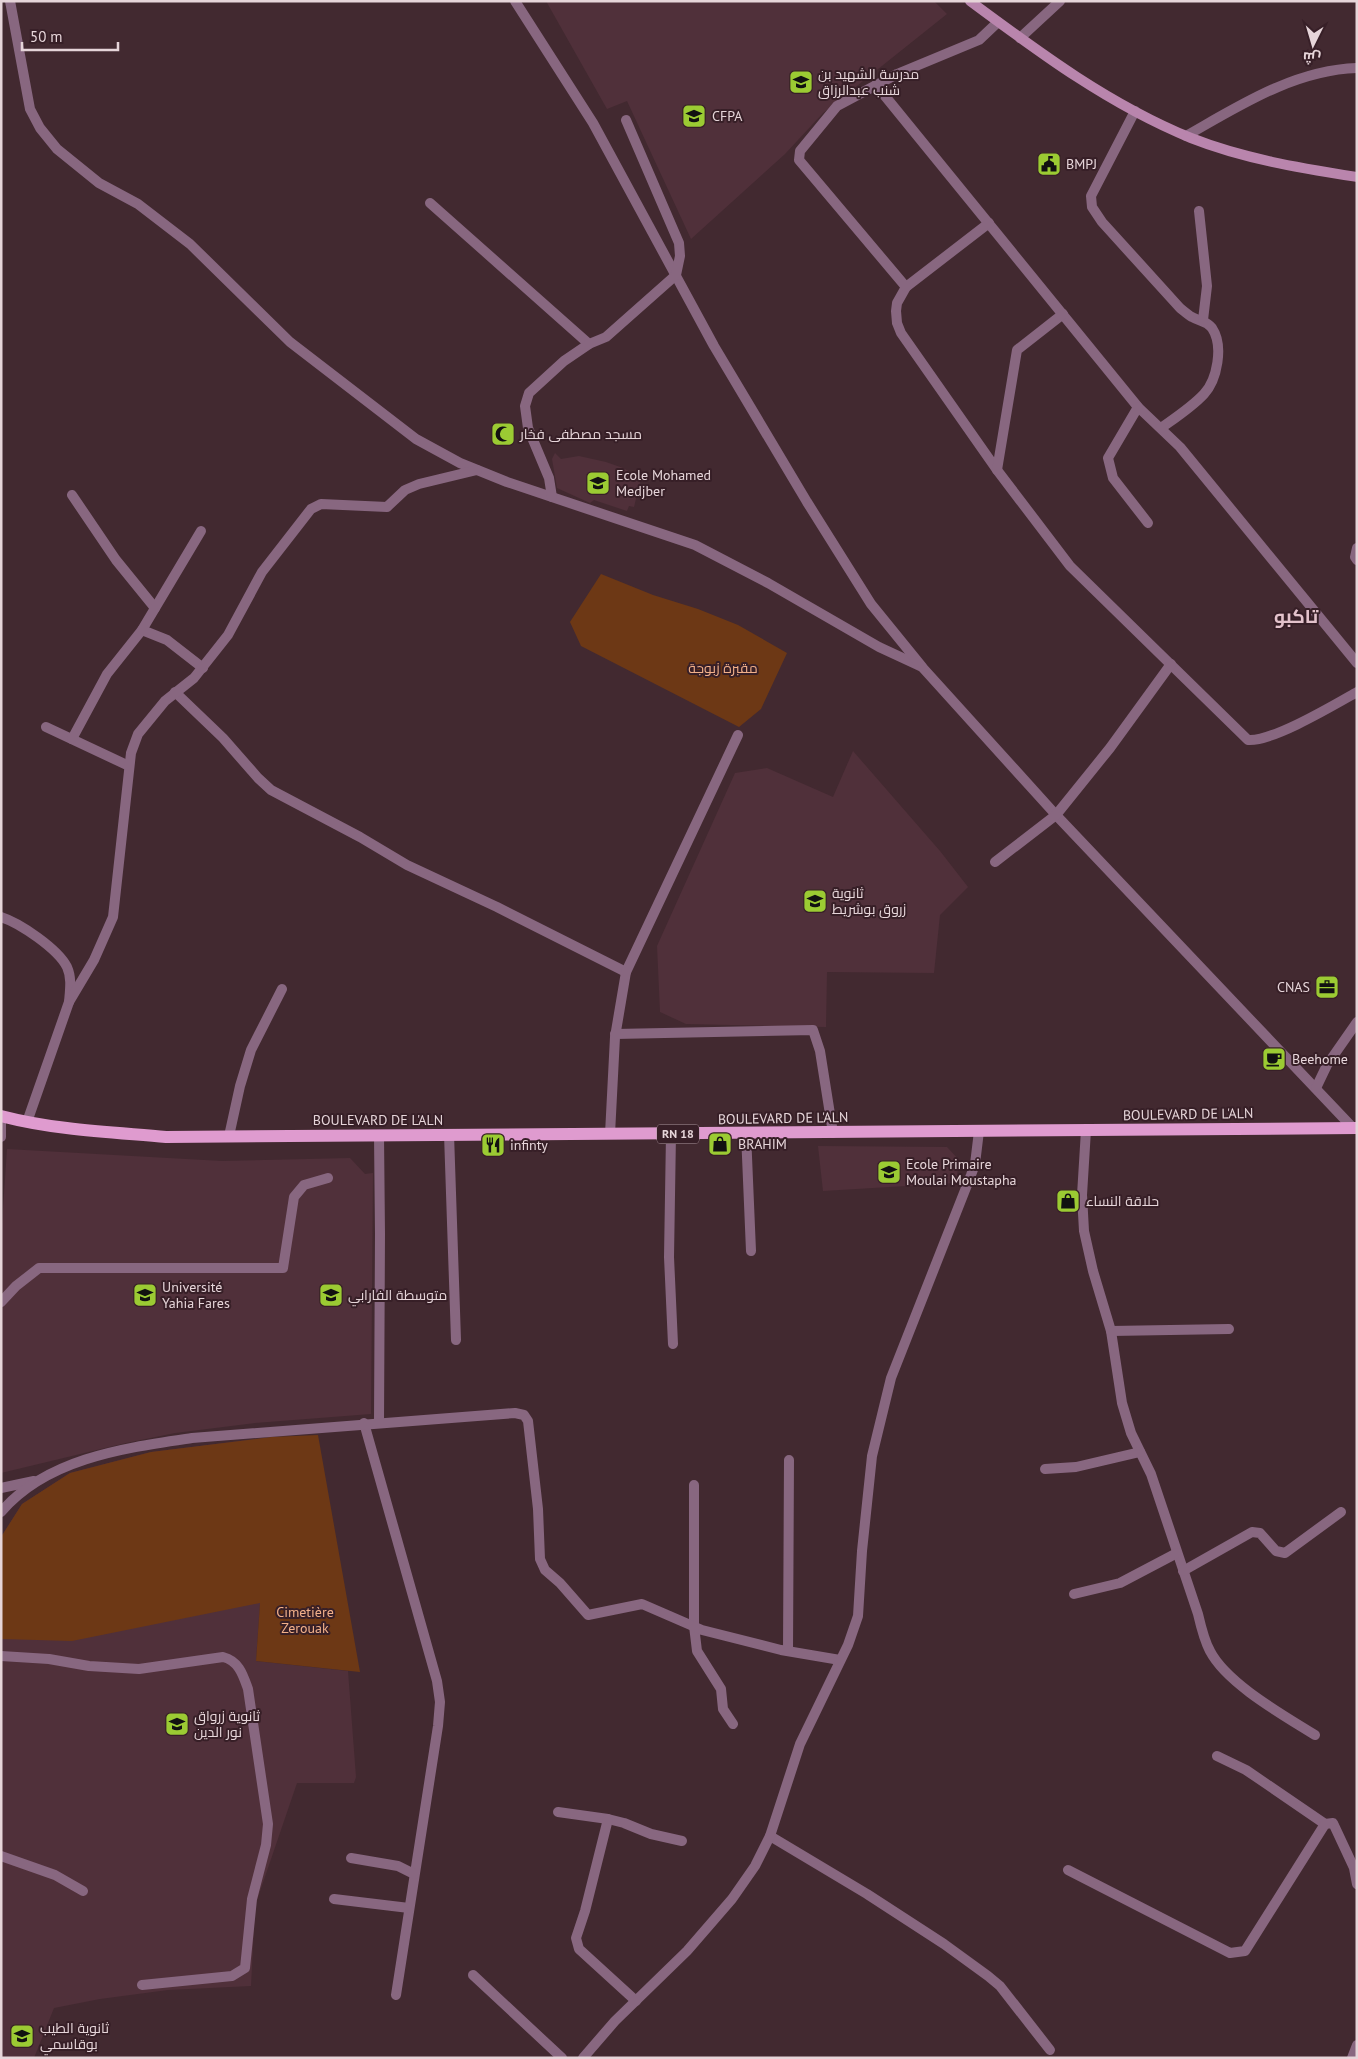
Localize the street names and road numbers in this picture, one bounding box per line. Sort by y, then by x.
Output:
street label: BOULEVARD DE L'ALN [1123,1104,1253,1124]
street label: BOULEVARD DE L'ALN [718,1108,848,1128]
street label: BOULEVARD DE L'ALN [313,1111,443,1129]
road number: RN 18 [657,1124,699,1144]

